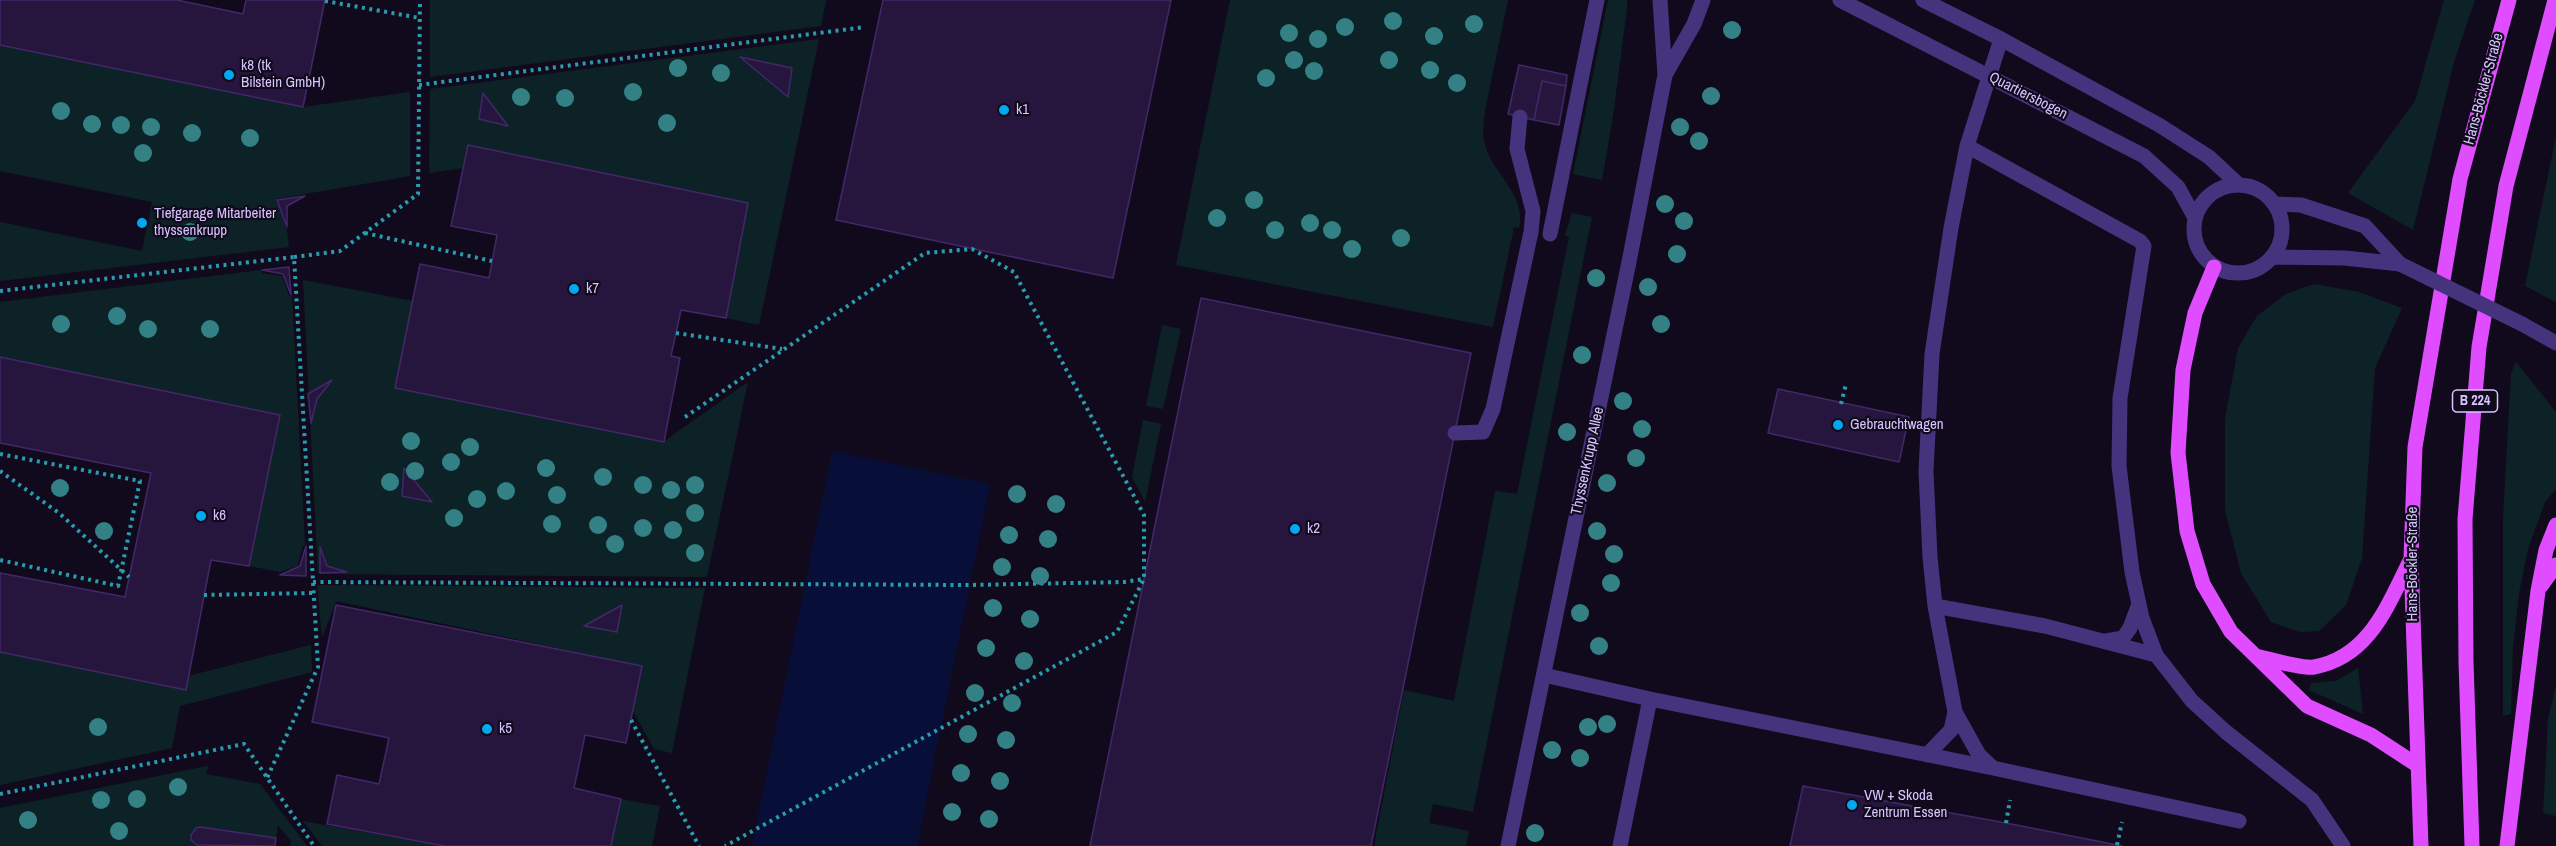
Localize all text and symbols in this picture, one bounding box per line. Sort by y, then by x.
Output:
street label: Hans-Böckler-Straße [2460,31,2508,147]
place label: k8 (tk Bilstein GmbH) [241,57,325,92]
marker: k8 (tk Bilstein GmbH) [222,68,236,82]
street label: Quartiersbogen [1986,69,2070,123]
place label: k1 [1016,101,1029,119]
marker: k1 [997,103,1011,117]
place label: Tiefgarage Mitarbeiter thyssenkrupp [154,205,276,240]
marker: Tiefgarage Mitarbeiter thyssenkrupp [135,216,149,230]
place label: k7 [586,280,599,298]
marker: k7 [567,282,581,296]
road number: B 224 [2452,390,2498,412]
street label: ThyssenKrupp Allee [1568,405,1608,517]
place label: Gebrauchtwagen [1850,416,1944,434]
marker: Gebrauchtwagen [1831,418,1845,432]
place label: k6 [213,507,226,525]
street label: Hans-Böckler-Straße [2404,507,2422,621]
marker: k6 [194,509,208,523]
place label: k2 [1307,520,1320,538]
marker: k2 [1288,522,1302,536]
place label: k5 [499,720,512,738]
marker: k5 [480,722,494,736]
place label: VW + Skoda Zentrum Essen [1864,787,1947,822]
marker: VW + Skoda Zentrum Essen [1845,798,1859,812]

